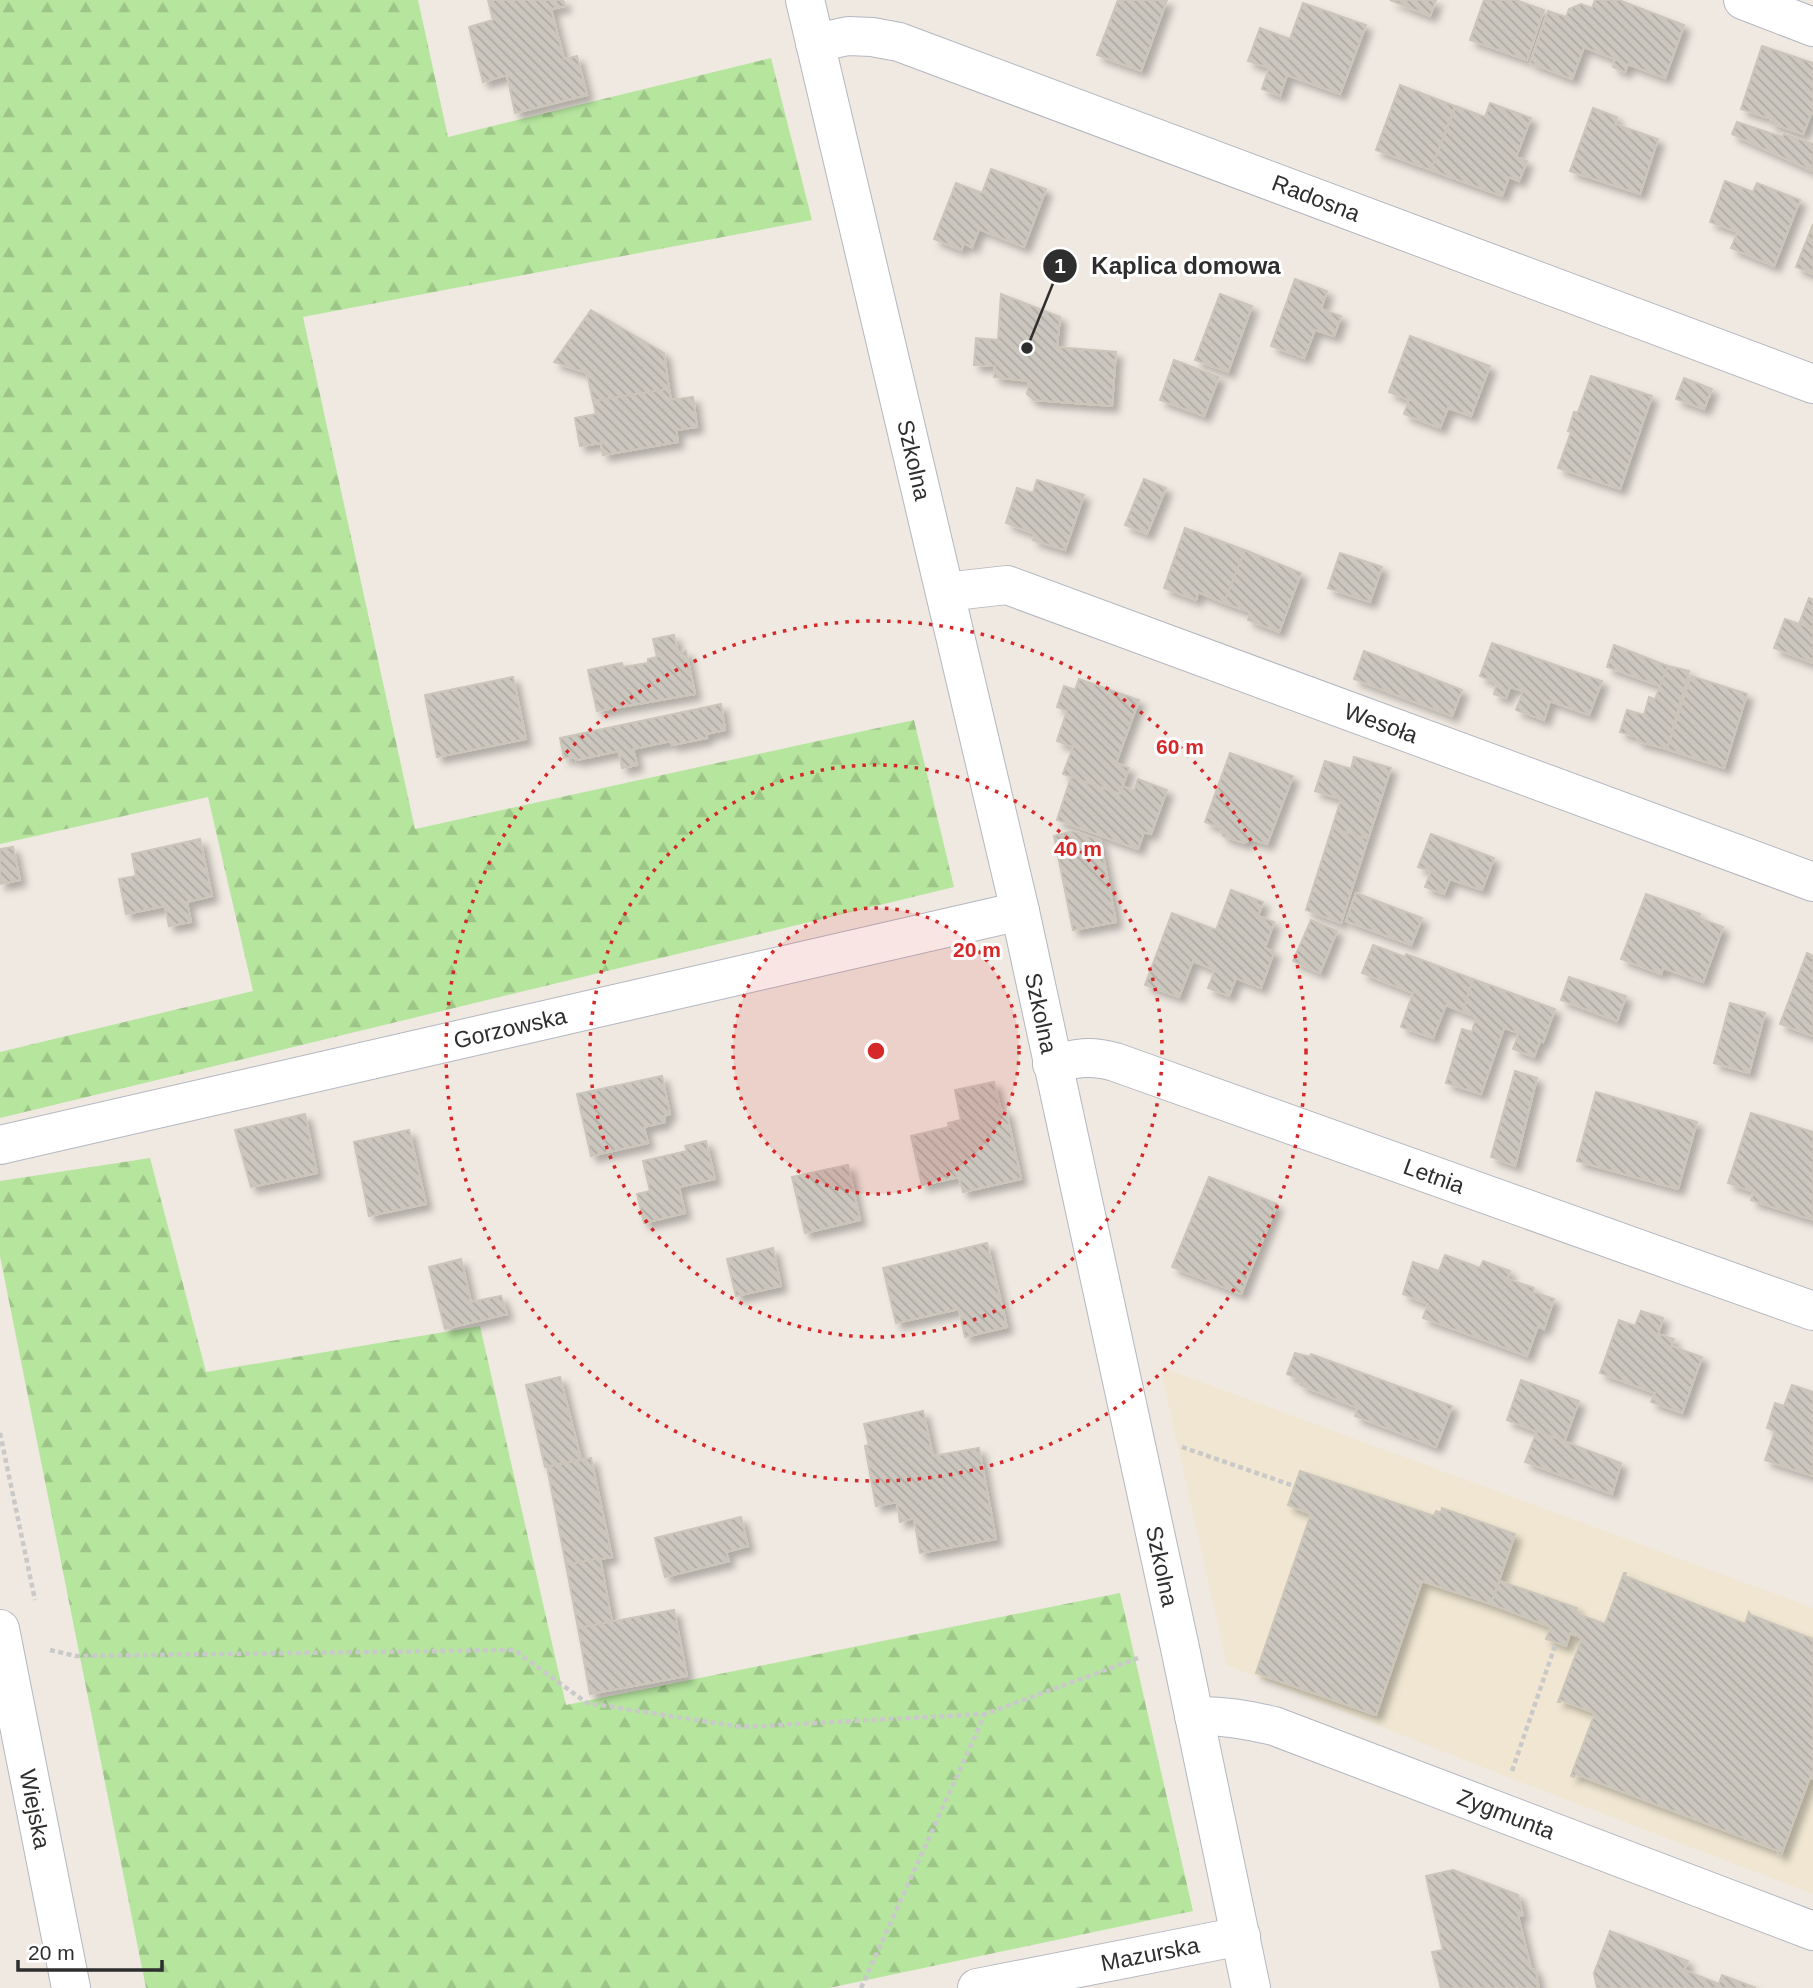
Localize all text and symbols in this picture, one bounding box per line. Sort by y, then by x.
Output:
street label: Radosna [1268,169,1364,227]
callout: Kaplica domowa [1042,244,1295,289]
text: Kaplica domowa [1091,252,1281,279]
text: 1 [1054,254,1066,277]
street label: Szkolna [892,417,936,503]
street label: Wesoła [1341,698,1421,748]
text: 60 m [1156,735,1204,758]
text: 40 m [1054,837,1102,860]
text: 20 m [953,938,1001,961]
street label: Szkolna [1020,970,1062,1056]
street label: Gorzowska [451,1002,569,1054]
centre of rings [864,1039,888,1063]
street label: Letnia [1400,1153,1468,1199]
street label: Szkolna [1141,1523,1183,1609]
street label: Wiejska [15,1767,55,1851]
street label: Zygmunta [1454,1784,1559,1845]
scale bar [18,1928,161,1972]
street label: Mazurska [1099,1932,1202,1976]
text: 20 m [28,1941,75,1964]

